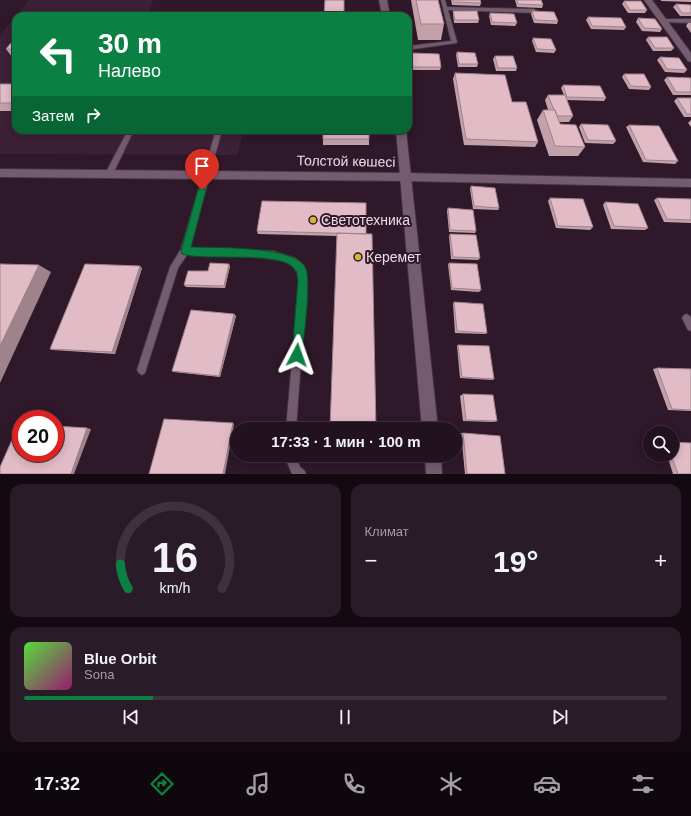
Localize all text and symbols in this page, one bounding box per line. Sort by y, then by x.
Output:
icon: left [32,28,84,80]
text: 30 m [98,28,162,59]
text: Налево [98,61,161,81]
icon: right [82,104,104,126]
text: Затем [32,107,74,124]
pin [185,149,219,190]
street label: Толстой көшесі [296,152,396,170]
icon: arrive [191,155,213,177]
place label: Светотехника [321,212,410,228]
marker: Светотехника [308,215,318,225]
place label: Керемет [366,249,421,265]
marker: Керемет [353,252,363,262]
position arrow [276,334,318,376]
speed limit sign: 20 [12,410,64,462]
map controls [643,426,679,462]
button: search [643,426,679,462]
text: 17:33 · 1 мин · 100 m [271,433,421,450]
text: Климат [365,524,409,539]
text: 16 [152,533,198,580]
text: 19° [493,545,538,578]
text: − [365,548,377,573]
text: + [654,548,667,573]
text: km/h [160,579,191,595]
text: Blue Orbit [84,650,157,667]
text: Sona [84,667,114,682]
icon: previous [120,706,142,728]
icon: pause [334,706,356,728]
icon: next [549,706,571,728]
icon: directions [148,770,176,798]
icon: music [244,770,272,798]
icon: phone [340,770,368,798]
icon: climate [437,770,465,798]
icon: car [533,770,561,798]
icon: filters [629,770,657,798]
text: 17:32 [34,774,80,794]

